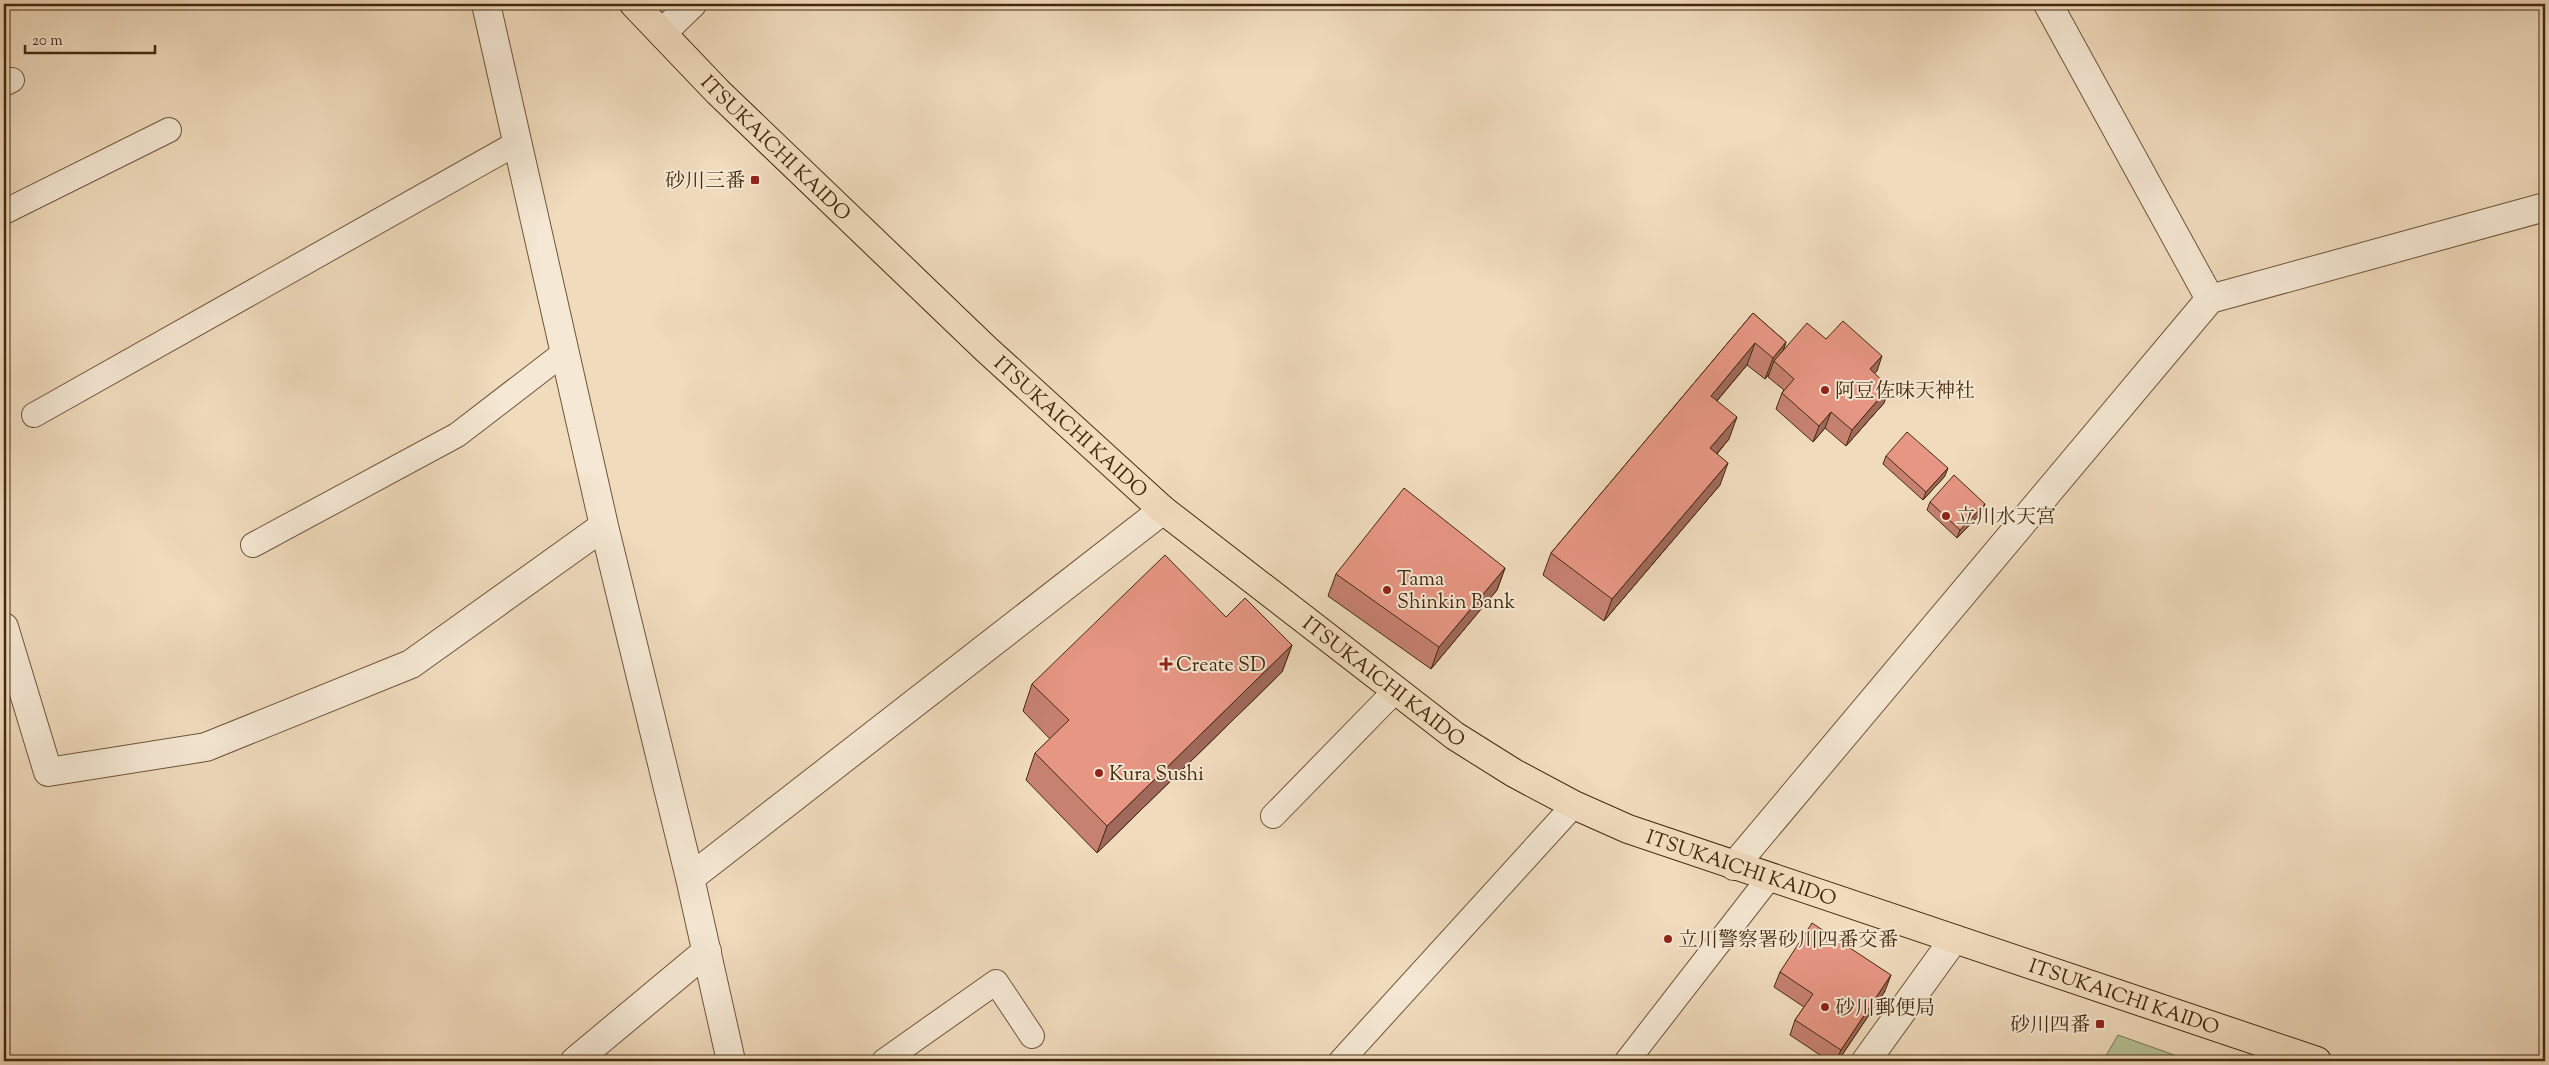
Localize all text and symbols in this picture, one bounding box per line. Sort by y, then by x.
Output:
scale bar [25,22,155,54]
text: 20 m [32,31,63,52]
street label: ITSUKAICHI KAIDO [692,70,856,229]
place label: 砂川三番 [665,168,745,197]
marker: 砂川三番 [749,174,761,186]
street label: ITSUKAICHI KAIDO [986,351,1153,506]
place label: 阿豆佐味天神社 [1835,378,1975,407]
marker: 阿豆佐味天神社 [1819,384,1831,396]
place label: 立川水天宮 [1956,504,2056,533]
marker: 立川水天宮 [1940,510,1952,522]
place label: Tama Shinkin Bank [1397,566,1515,618]
marker: Tama Shinkin Bank [1381,584,1393,596]
street label: ITSUKAICHI KAIDO [1295,611,1470,756]
place label: Create SD [1176,652,1266,681]
marker: Create SD [1160,658,1172,670]
place label: Kura Sushi [1109,761,1204,790]
marker: Kura Sushi [1093,767,1105,779]
street label: ITSUKAICHI KAIDO [1642,824,1840,915]
place label: 立川警察署砂川四番交番 [1678,927,1898,956]
marker: 立川警察署砂川四番交番 [1662,933,1674,945]
street label: ITSUKAICHI KAIDO [2025,953,2223,1044]
place label: 砂川郵便局 [1835,995,1935,1024]
marker: 砂川郵便局 [1819,1001,1831,1013]
place label: 砂川四番 [2010,1012,2090,1041]
marker: 砂川四番 [2094,1018,2106,1030]

